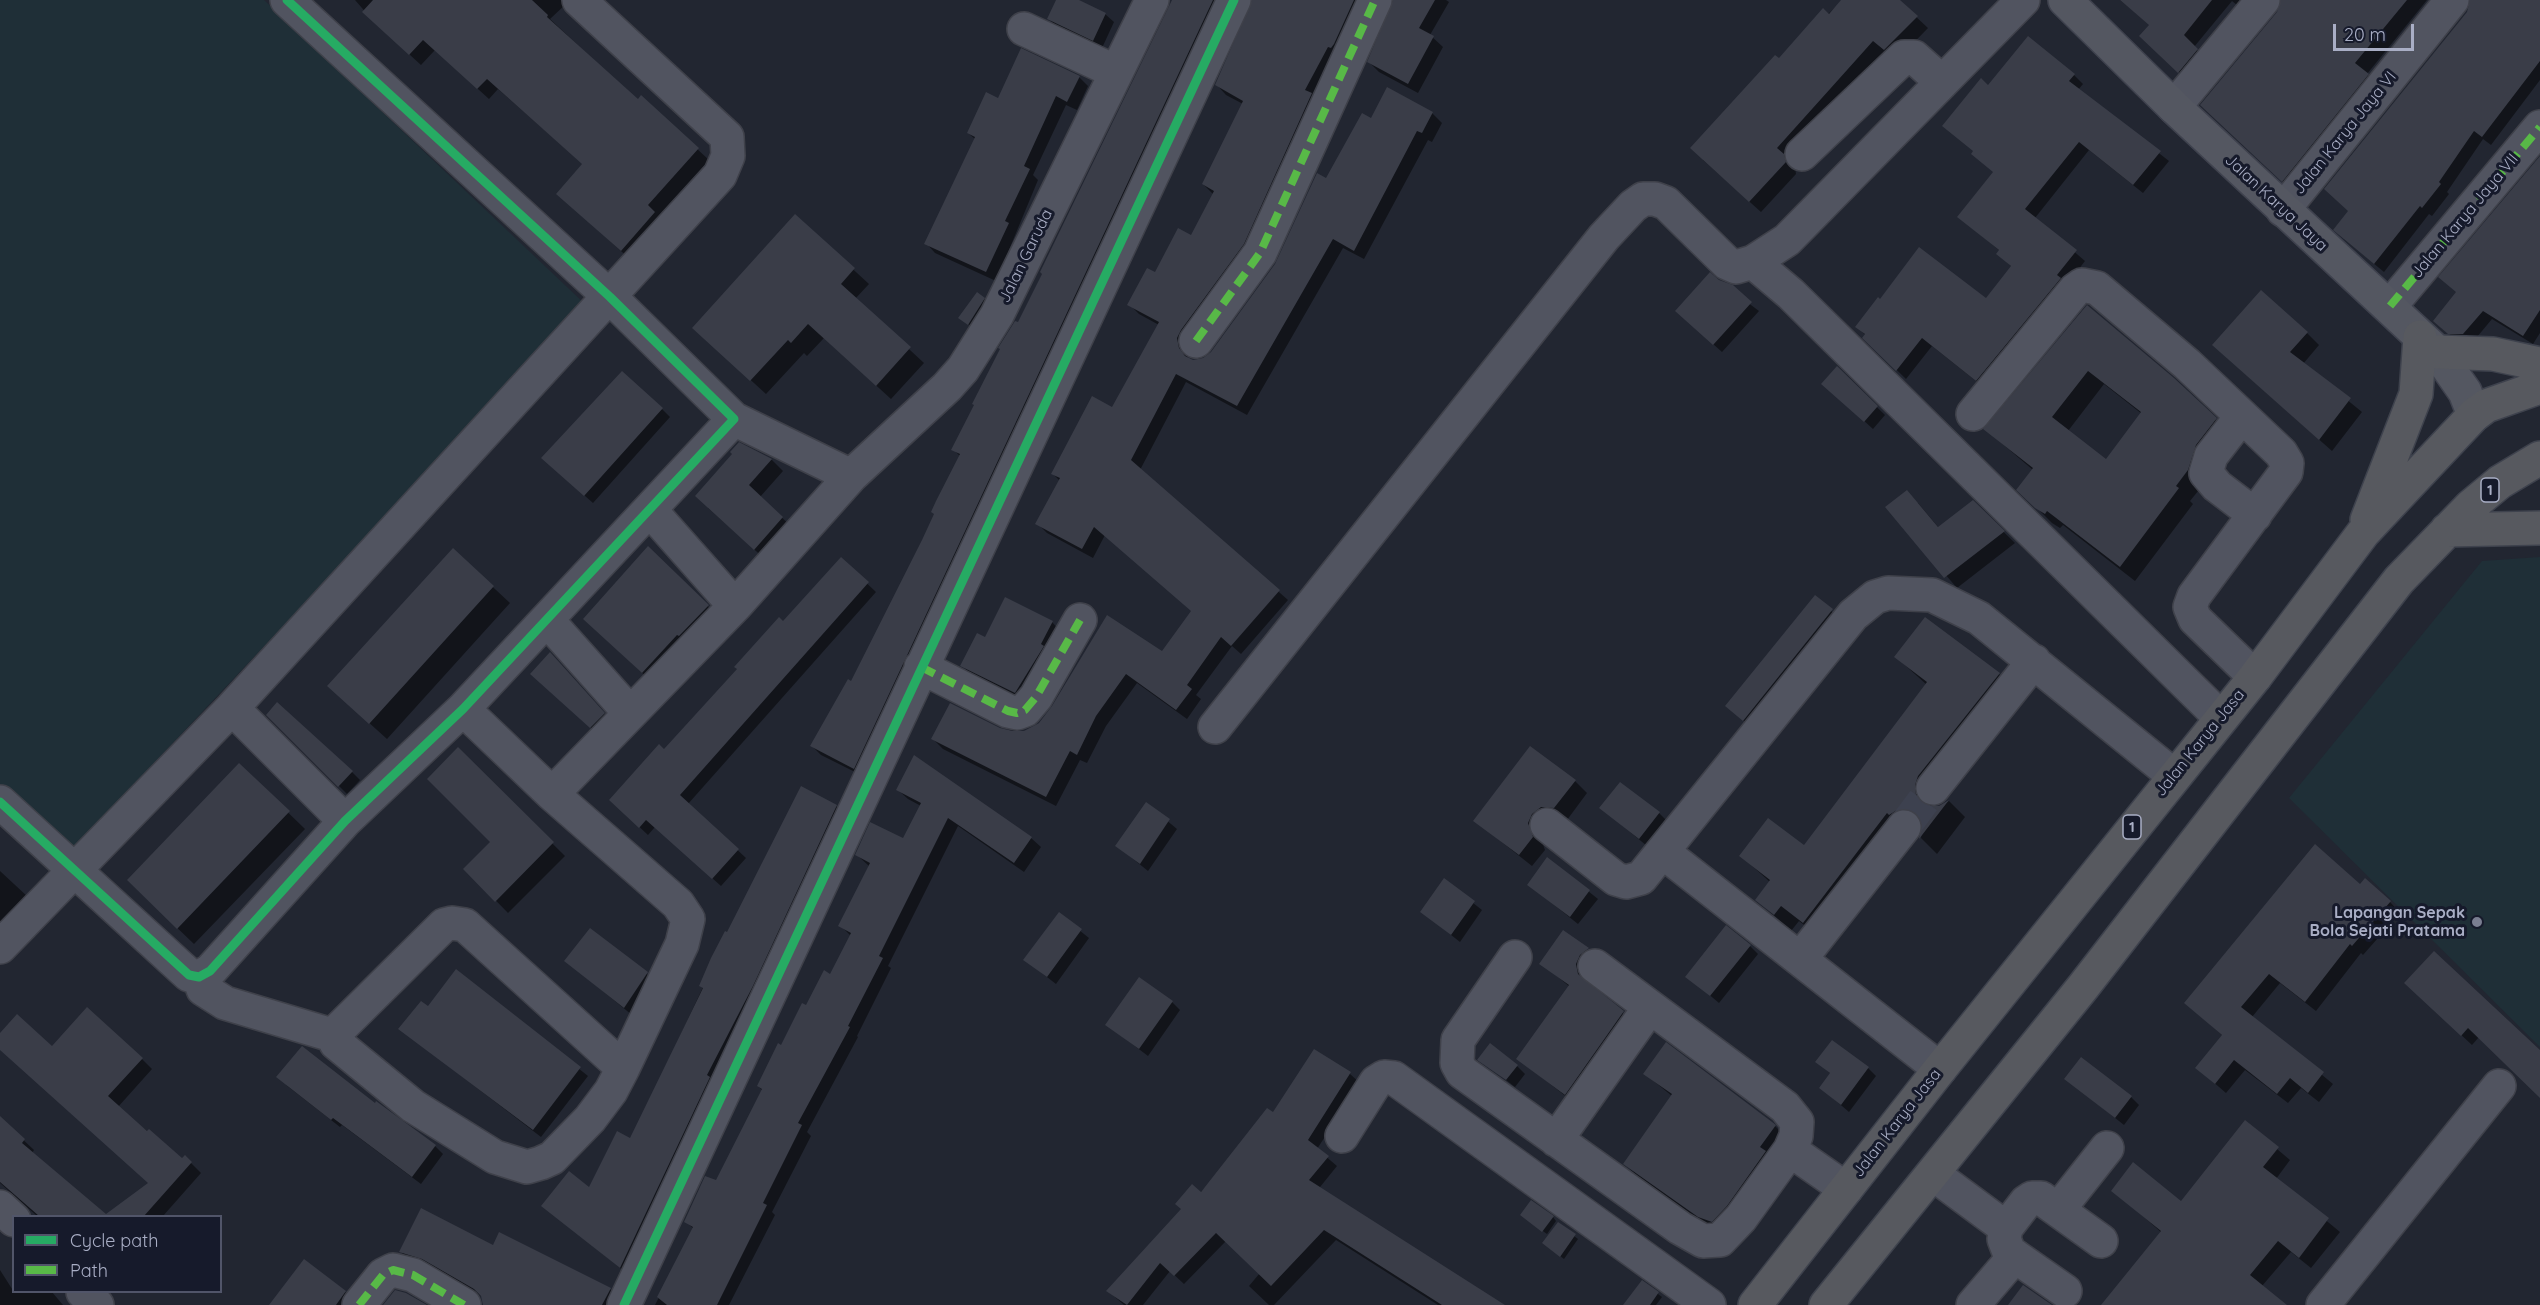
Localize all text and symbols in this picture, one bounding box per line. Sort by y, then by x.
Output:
scale bar [2336,12,2417,50]
text: 20 m [2344,23,2386,46]
street label: Jalan Karya Jaya VI [2290,68,2400,198]
street label: Jalan Karya Jaya VII [2407,150,2523,282]
street label: Jalan Karya Jaya [2221,151,2331,255]
street label: Jalan Garuda [995,206,1057,306]
road number: 1 [2481,478,2499,502]
street label: Jalan Karya Jasa [2151,686,2249,800]
road number: 1 [2123,815,2141,839]
place label: Lapangan Sepak Bola Sejati Pratama [2310,903,2465,941]
marker: Lapangan Sepak Bola Sejati Pratama [2470,915,2484,929]
street label: Jalan Karya Jasa [1849,1065,1945,1181]
legend [12,1215,222,1293]
text: Cycle path [70,1229,158,1252]
text: Path [70,1259,108,1282]

